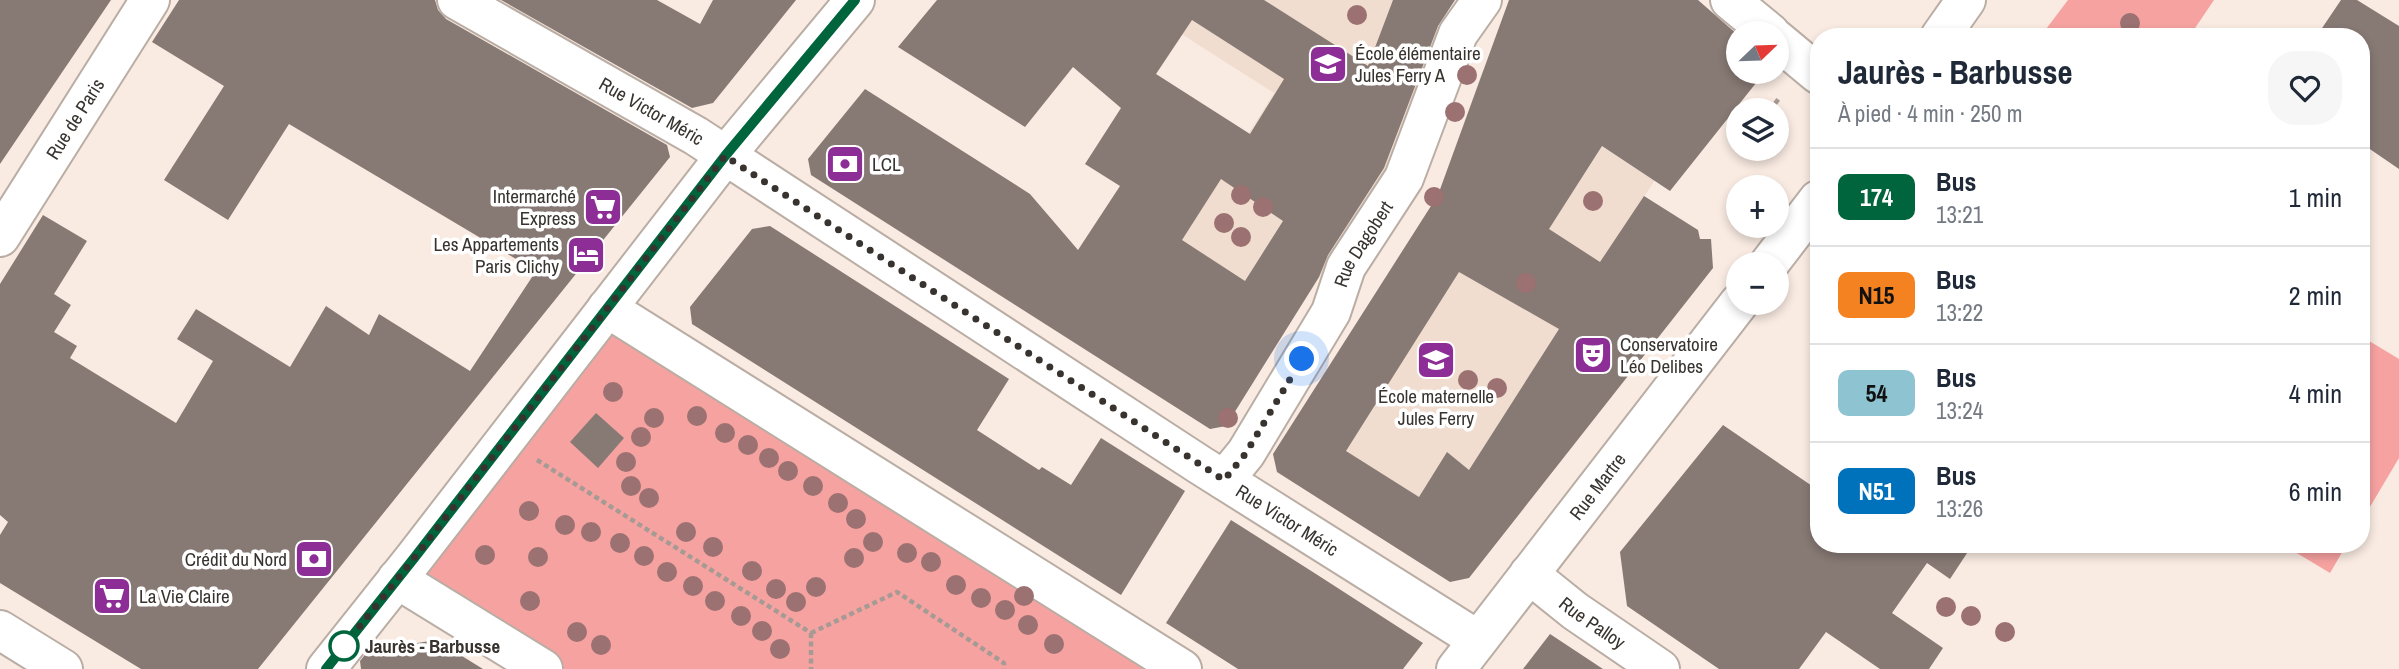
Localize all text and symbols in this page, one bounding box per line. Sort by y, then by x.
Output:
north arrow [1726,21,1788,84]
map controls [1726,21,1789,315]
place label: École élémentaire Jules Ferry A [1355,40,1481,88]
school or university icon: École élémentaire Jules Ferry A [1307,43,1349,85]
text: Jaurès - Barbusse [1838,50,2073,94]
button: heart [2268,51,2342,125]
street label: Rue Victor Méric [595,71,709,151]
street label: Rue de Paris [40,73,110,164]
button: layers [1726,98,1789,161]
text: À pied · 4 min · 250 m [1838,98,2023,129]
bank icon: LCL [824,143,866,185]
place label: LCL [872,151,901,177]
text: Bus [1936,164,1976,199]
button: + [1726,175,1789,238]
text: 1 min [2289,180,2342,215]
text: 174 [1860,181,1893,213]
place label: Intermarché Express [493,183,576,231]
supermarket icon: Intermarché Express [582,186,624,228]
street label: Rue Dagobert [1327,195,1399,291]
text: 13:21 [1936,199,1983,230]
place label: Les Appartements Paris Clichy [433,231,559,279]
hotel icon: Les Appartements Paris Clichy [565,234,607,276]
button: − [1726,252,1789,315]
text: Bus [1936,262,1976,297]
text: 2 min [2289,278,2342,313]
text: N15 [1858,279,1895,311]
text: 13:22 [1936,297,1983,328]
place label: Conservatoire Léo Delibes [1620,331,1718,379]
theatre icon: Conservatoire Léo Delibes [1572,334,1614,376]
school or university icon: École maternelle Jules Ferry [1415,339,1457,381]
your location [1284,341,1319,376]
text: Bus [1936,360,1976,395]
text: 4 min [2289,376,2342,411]
text: 54 [1866,377,1887,409]
place label: École maternelle Jules Ferry [1378,383,1494,431]
text: 13:24 [1936,395,1983,426]
street label: Rue Martre [1563,447,1631,525]
text: Bus [1936,458,1976,493]
text: 6 min [2289,474,2342,509]
text: N51 [1858,475,1895,507]
street label: Rue Victor Méric [1231,478,1344,562]
text: 13:26 [1936,493,1983,524]
bank icon: Crédit du Nord [293,538,335,580]
place label: Crédit du Nord [185,546,287,572]
supermarket icon: La Vie Claire [91,575,133,617]
place label: La Vie Claire [139,583,230,609]
street label: Rue Palloy [1554,590,1631,655]
marker: Jaurès - Barbusse [329,631,359,661]
place label: Jaurès - Barbusse [365,633,500,659]

